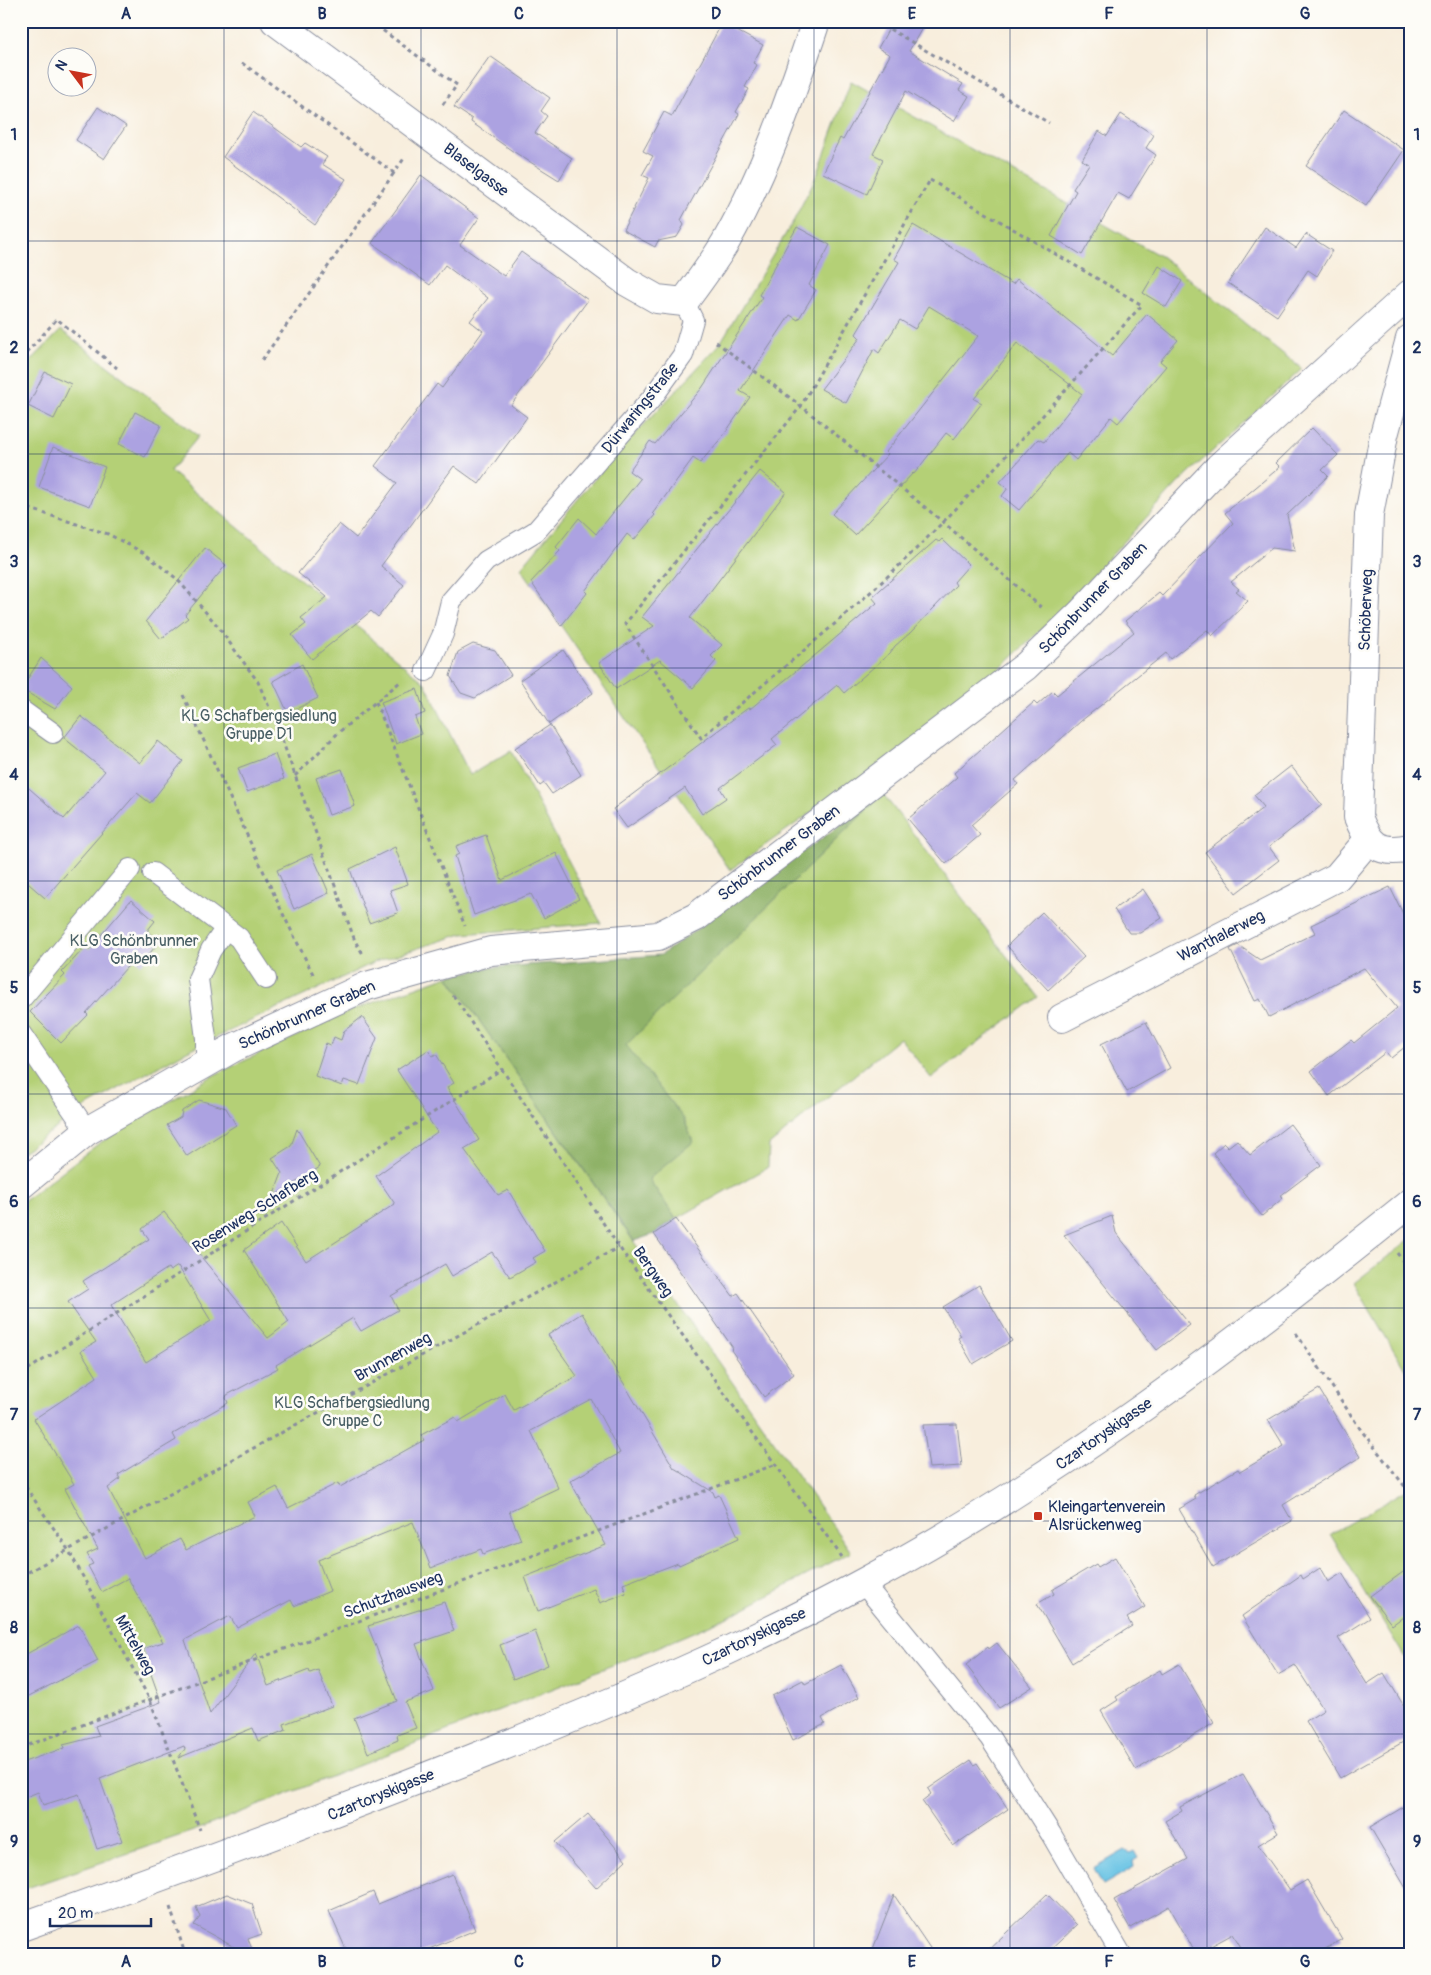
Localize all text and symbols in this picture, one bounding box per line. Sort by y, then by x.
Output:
text: A [121,4,132,24]
text: B [317,4,327,24]
text: C [514,4,524,24]
text: D [711,4,721,24]
text: E [908,4,917,24]
text: F [1104,4,1114,24]
text: G [1300,4,1311,24]
north arrow [48,48,98,98]
text: N [52,57,71,74]
text: 1 [11,125,17,145]
text: 1 [1414,125,1420,145]
street label: Blaselgasse [439,139,513,201]
text: 2 [10,338,19,358]
text: 2 [1413,338,1422,358]
street label: Dürwaringstraße [597,358,683,457]
street label: Schönbrunner Graben [1034,538,1152,658]
text: 3 [10,552,19,572]
text: 3 [1413,552,1422,572]
street label: Schöberweg [1355,569,1377,651]
park label: KLG Schafbergsiedlung Gruppe D1 [181,706,337,744]
text: 4 [9,765,19,785]
text: 4 [1412,765,1422,785]
street label: Schönbrunner Graben [714,801,844,905]
street label: Wanthalerweg [1174,906,1268,966]
park label: KLG Schönbrunner Graben [70,931,199,969]
street label: Schönbrunner Graben [235,976,379,1054]
text: 5 [10,978,19,998]
text: 5 [1413,978,1422,998]
street label: Rosenweg-Schafberg [189,1164,321,1258]
text: 6 [9,1192,19,1212]
text: 6 [1412,1192,1422,1212]
street label: Bergweg [628,1243,678,1301]
street label: Brunnenweg [351,1328,435,1386]
park label: KLG Schafbergsiedlung Gruppe C [274,1393,430,1431]
street label: Czartoryskigasse [1052,1393,1156,1475]
text: 7 [10,1405,19,1425]
text: 7 [1413,1405,1422,1425]
place label: Kleingartenverein Alsrückenweg [1048,1497,1165,1535]
marker: Kleingartenverein Alsrückenweg [1032,1510,1044,1522]
street label: Schutzhausweg [341,1567,445,1623]
street label: Czartoryskigasse [699,1603,809,1671]
street label: Mittelweg [110,1611,160,1679]
text: 8 [10,1618,18,1638]
text: 8 [1413,1618,1421,1638]
street label: Czartoryskigasse [325,1764,437,1825]
text: 9 [10,1832,18,1852]
text: 9 [1413,1832,1421,1852]
scale bar [50,1895,151,1927]
text: 20 m [58,1904,93,1923]
text: A [121,1952,132,1972]
text: B [317,1952,327,1972]
text: C [514,1952,524,1972]
text: D [711,1952,721,1972]
text: E [908,1952,917,1972]
text: F [1104,1952,1114,1972]
text: G [1300,1952,1311,1972]

